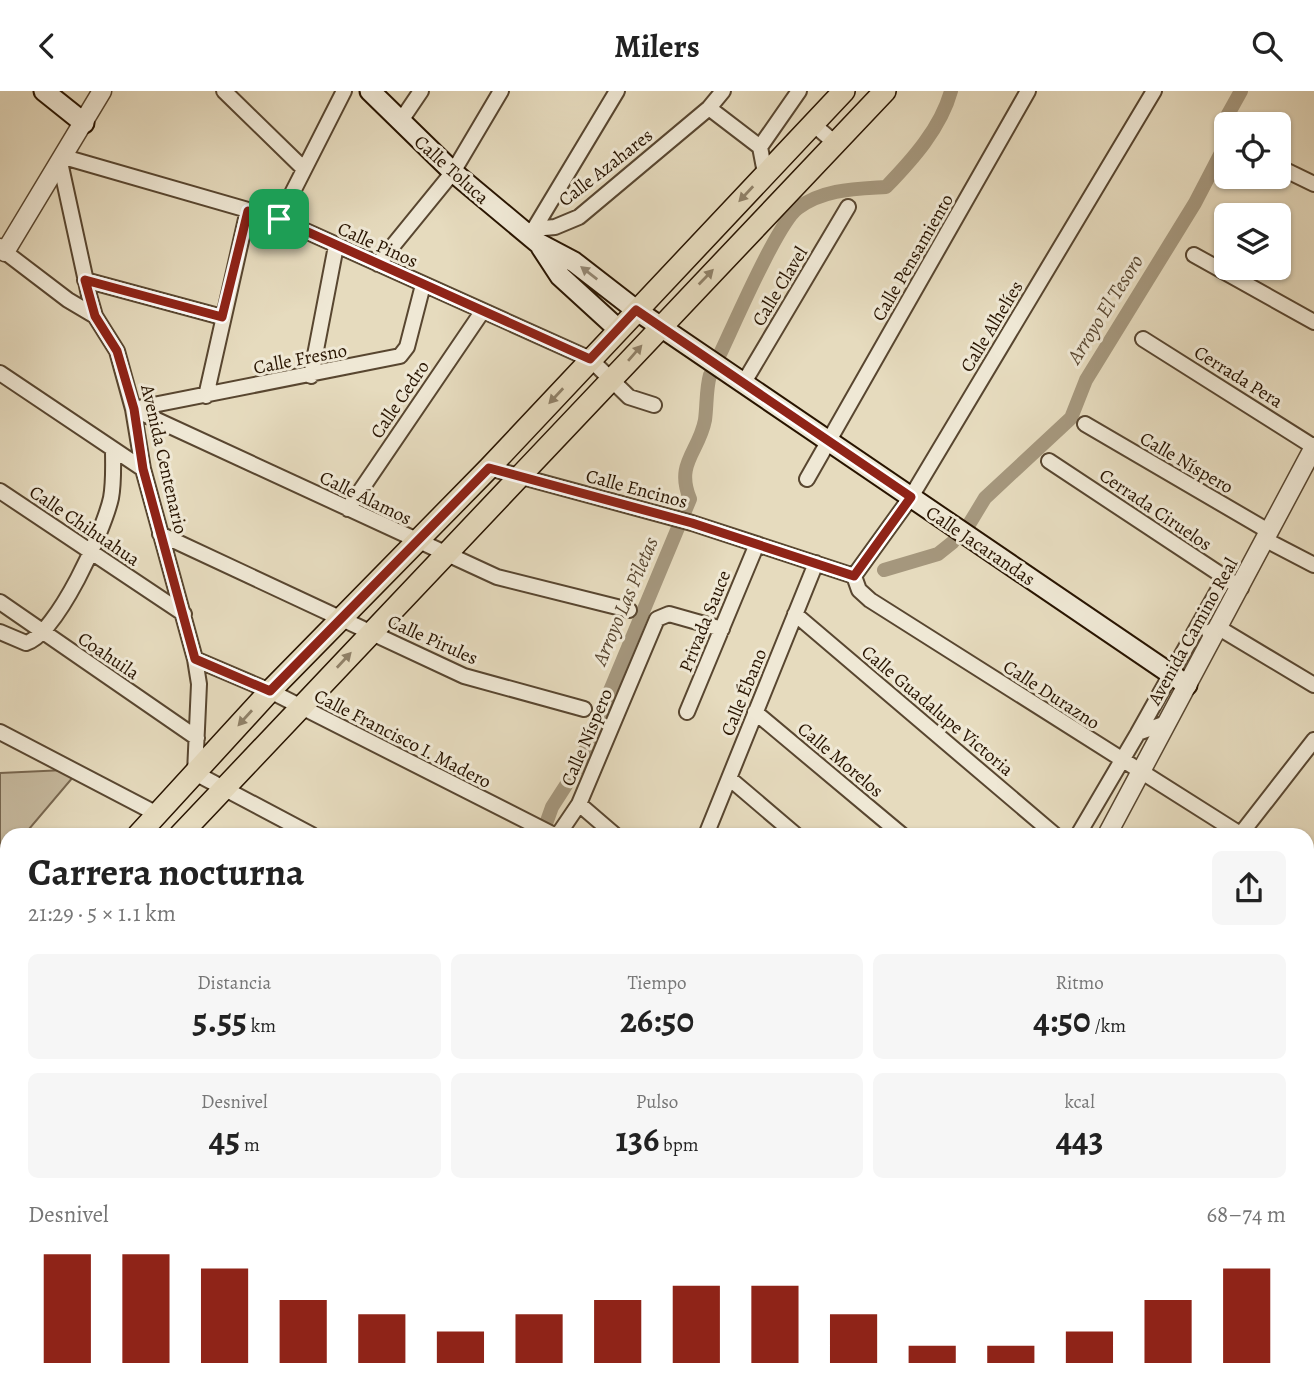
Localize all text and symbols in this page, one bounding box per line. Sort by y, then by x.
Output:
text: Milers [614,24,700,68]
icon: back [28,27,66,65]
icon: search [1248,27,1286,65]
map controls [1214,112,1291,280]
button: locate [1214,112,1291,189]
street label: Calle Azahares [553,123,658,213]
street label: Calle Toluca [408,129,495,210]
one-way arrow [737,185,754,202]
pin [249,189,309,249]
street label: Calle Pensamiento [866,189,960,326]
icon: arrive [260,200,298,238]
button: layers [1214,203,1291,280]
street label: Calle Pinos [333,216,422,274]
street label: Calle Clavel [746,242,814,331]
water label: Arroyo El Tesoro [1060,249,1150,370]
one-way arrow [580,267,598,281]
one-way arrow [698,269,714,286]
street label: Calle Alhelíes [954,276,1029,377]
street label: Calle Fresno [251,337,349,381]
street label: Cerrada Pera [1189,339,1288,414]
one-way arrow [627,344,643,362]
street label: Calle Cedro [364,355,436,444]
street label: Avenida Centenario [134,381,194,536]
one-way arrow [548,387,564,405]
street label: Calle Níspero [1135,426,1238,500]
street label: Cerrada Ciruelos [1094,462,1217,557]
street label: Calle Encinos [583,463,690,515]
street label: Calle Álamos [315,464,416,531]
street label: Calle Chihuahua [24,479,145,573]
street label: Calle Jacarandas [921,500,1040,592]
water label: Arroyo Las Piletas [585,532,665,670]
street label: Avenida Camino Real [1141,553,1244,711]
street label: Privada Sauce [673,567,737,676]
street label: Calle Pirules [383,608,482,671]
street label: Coahuila [73,626,144,686]
street label: Calle Guadalupe Victoria [856,639,1019,782]
street label: Calle Ébano [715,645,773,740]
one-way arrow [336,652,353,669]
street label: Calle Durazno [998,654,1105,736]
street label: Calle Francisco I. Madero [310,683,496,795]
street label: Calle Níspero [555,685,619,790]
one-way arrow [237,709,253,727]
street label: Calle Morelos [792,716,889,803]
text: Carrera nocturna [28,846,304,898]
button: share [1212,851,1286,925]
text: 21:29 · 5 × 1.1 km [28,898,176,929]
text: Distancia [197,970,271,996]
text: Tiempo [628,970,686,996]
text: Ritmo [1055,970,1104,996]
text: 5.55 [193,996,247,1044]
text: 26:50 [620,996,694,1044]
text: 4:50 [1033,996,1091,1044]
text: km [247,1013,276,1039]
text: /km [1091,1013,1126,1039]
text: Desnivel [201,1089,268,1115]
text: Pulso [636,1089,678,1115]
text: kcal [1064,1089,1095,1115]
text: 45 [209,1115,240,1163]
text: 136 [615,1115,659,1163]
text: 443 [1056,1115,1104,1163]
text: m [240,1132,260,1158]
text: bpm [659,1132,699,1158]
text: Desnivel [28,1199,109,1230]
text: 68–74 m [1206,1199,1286,1230]

